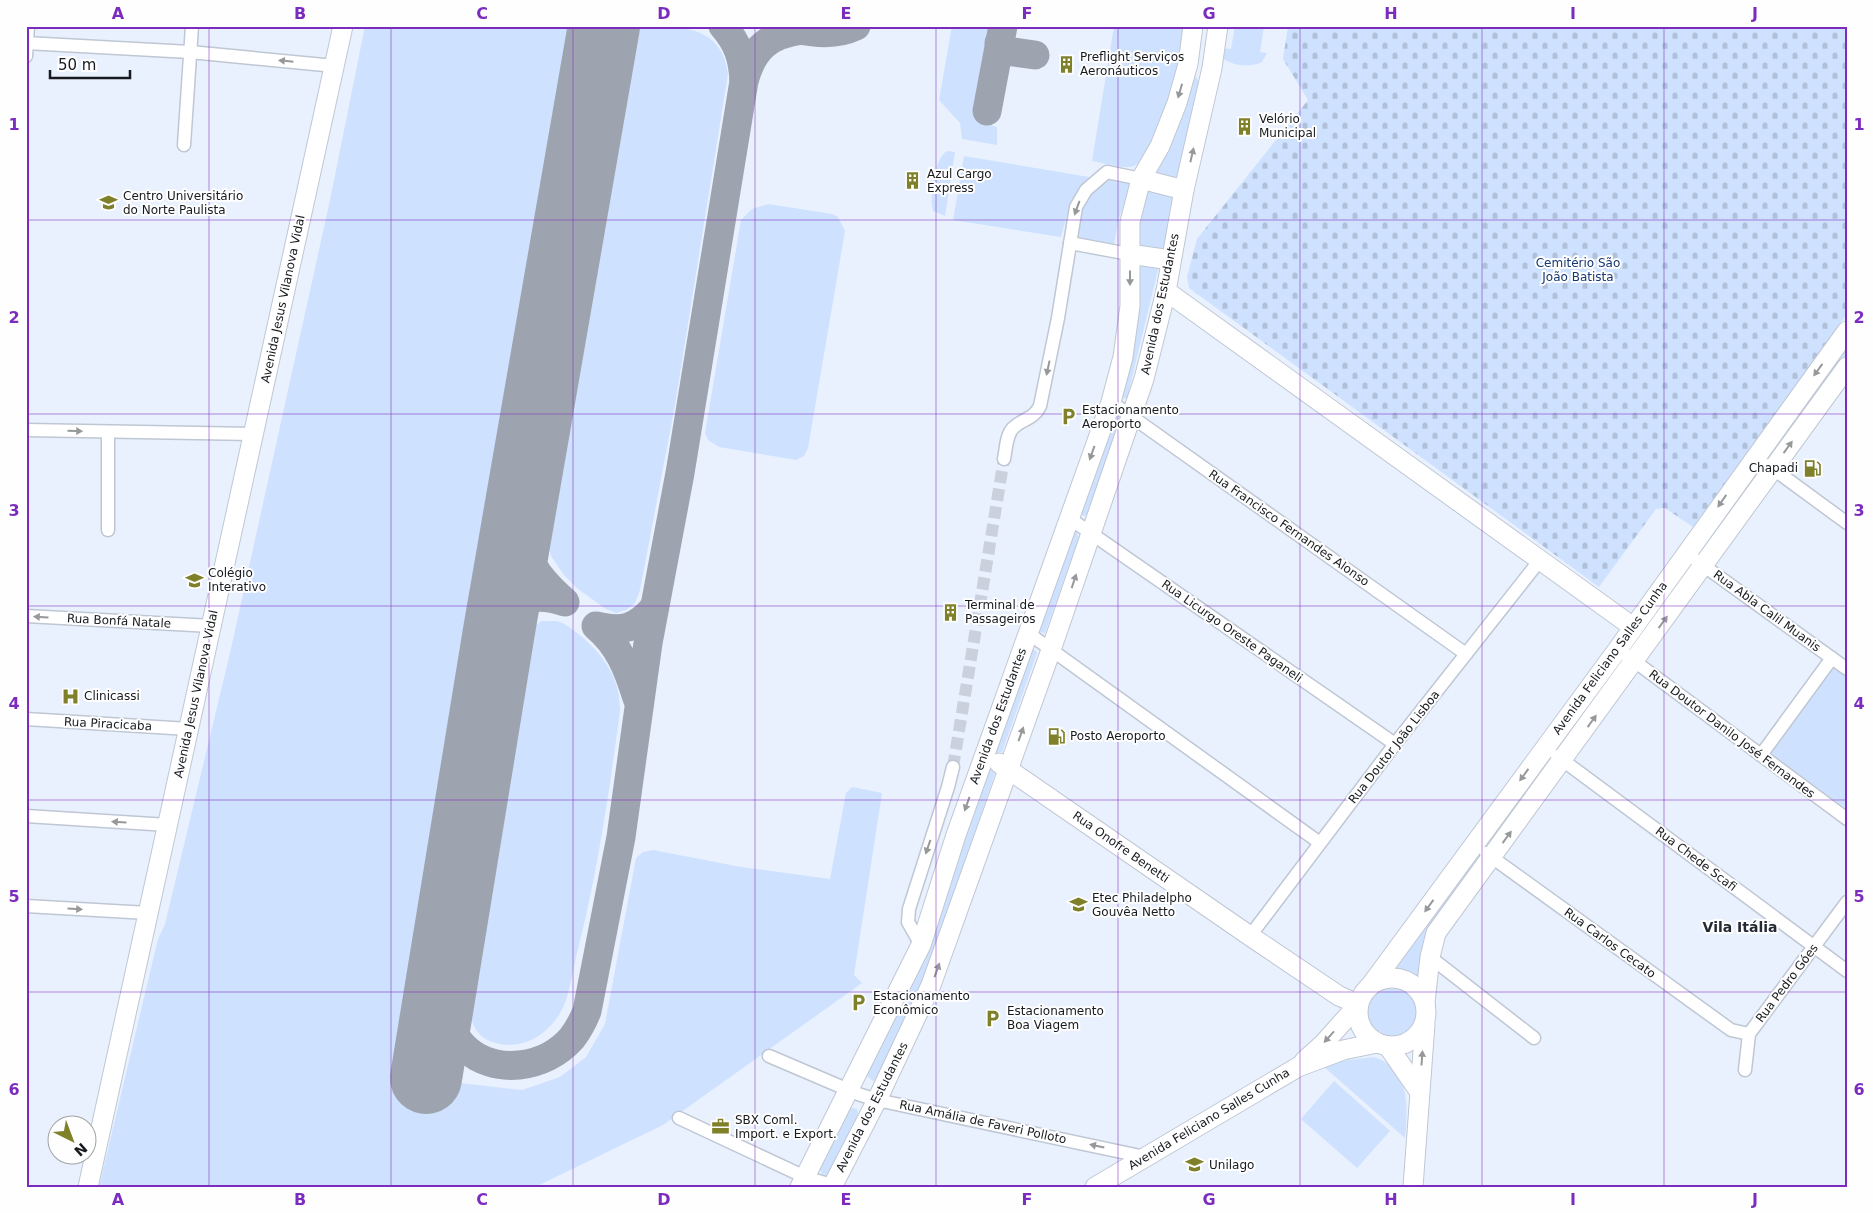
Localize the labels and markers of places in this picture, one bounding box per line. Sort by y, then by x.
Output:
place label: Preflight Serviços Aeronáuticos [1080,50,1184,78]
building icon: Preflight Serviços Aeronáuticos [1056,54,1076,74]
place label: Velório Municipal [1259,112,1316,140]
building icon: Velório Municipal [1235,116,1255,136]
place label: Azul Cargo Express [927,167,992,195]
building icon: Azul Cargo Express [903,171,923,191]
place label: Centro Universitário do Norte Paulista [123,189,243,217]
school or university icon: Centro Universitário do Norte Paulista [99,193,119,213]
place label: Estacionamento Aeroporto [1082,403,1179,431]
parking icon: Estacionamento Aeroporto [1058,407,1078,427]
fuel station icon: Chapadi [1802,458,1822,478]
place label: Chapadi [1749,461,1798,475]
place label: Colégio Interativo [208,566,266,594]
school or university icon: Colégio Interativo [184,570,204,590]
place label: Terminal de Passageiros [964,598,1036,626]
building icon: Terminal de Passageiros [941,602,961,622]
hospital icon: Clinicassi [60,686,80,706]
place label: Clinicassi [84,689,140,703]
fuel station icon: Posto Aeroporto [1046,726,1066,746]
place label: Posto Aeroporto [1070,729,1166,743]
place label: Etec Philadelpho Gouvêa Netto [1092,891,1192,919]
school or university icon: Etec Philadelpho Gouvêa Netto [1068,895,1088,915]
place label: Estacionamento Econômico [873,989,970,1017]
parking icon: Estacionamento Econômico [849,993,869,1013]
place label: Estacionamento Boa Viagem [1007,1004,1104,1032]
parking icon: Estacionamento Boa Viagem [983,1008,1003,1028]
place label: SBX Coml. Import. e Export. [735,1113,837,1141]
office icon: SBX Coml. Import. e Export. [711,1117,731,1137]
school or university icon: Unilago [1185,1155,1205,1175]
place label: Unilago [1209,1158,1254,1172]

